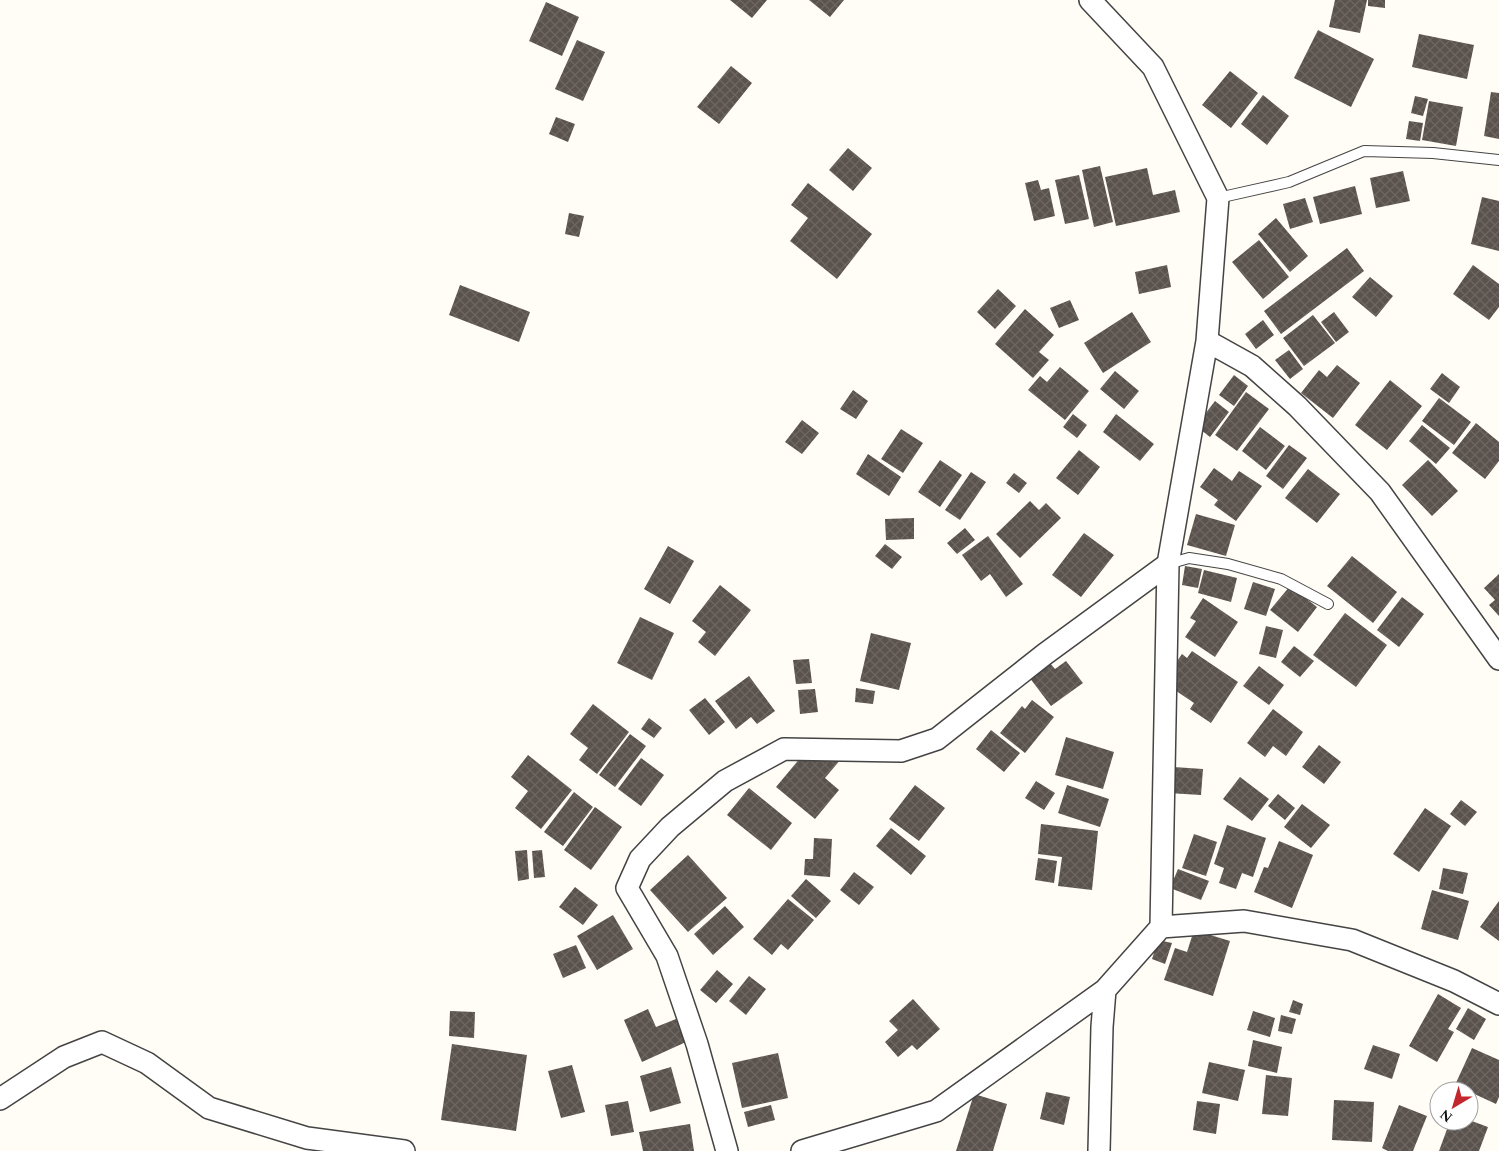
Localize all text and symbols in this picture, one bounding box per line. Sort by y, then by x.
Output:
north arrow [1429,1081,1479,1131]
text: N [1435,1104,1457,1128]

